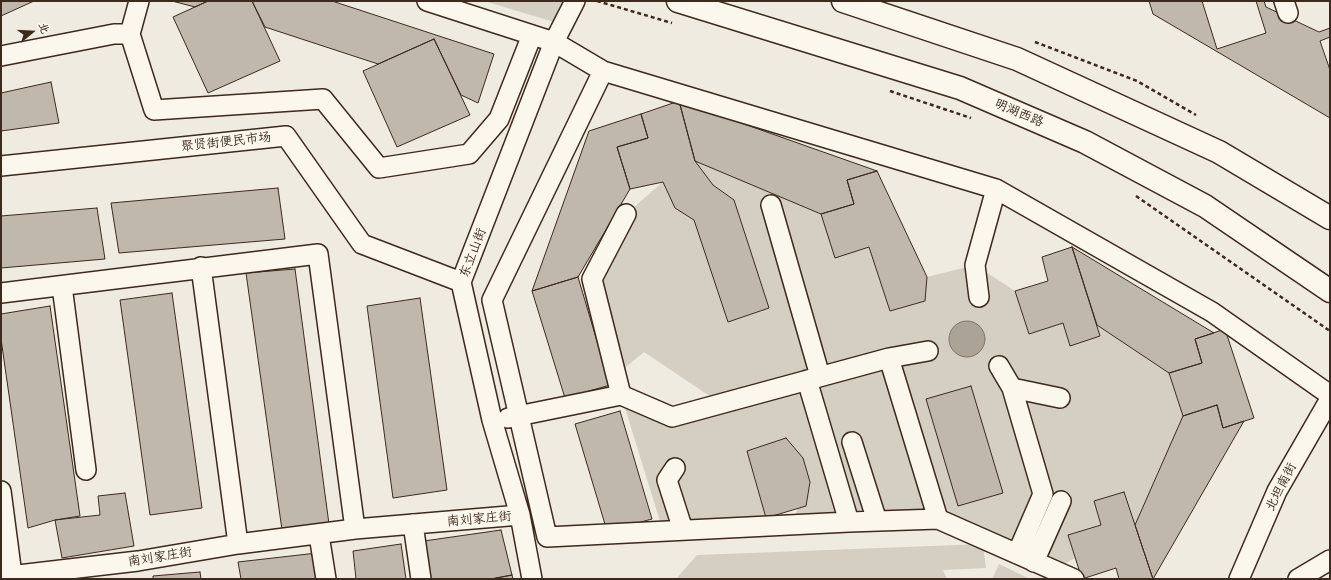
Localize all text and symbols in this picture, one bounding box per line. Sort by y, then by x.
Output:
north arrow [12,12,52,52]
text: 北 [36,21,52,35]
street label: 明湖西路 [992,96,1046,130]
street label: 聚贤街便民市场 [180,129,272,155]
street label: 东立山街 [456,226,490,280]
street label: 北坦南街 [1262,460,1300,514]
street label: 南刘家庄街 [446,508,512,530]
street label: 南刘家庄街 [127,544,193,570]

